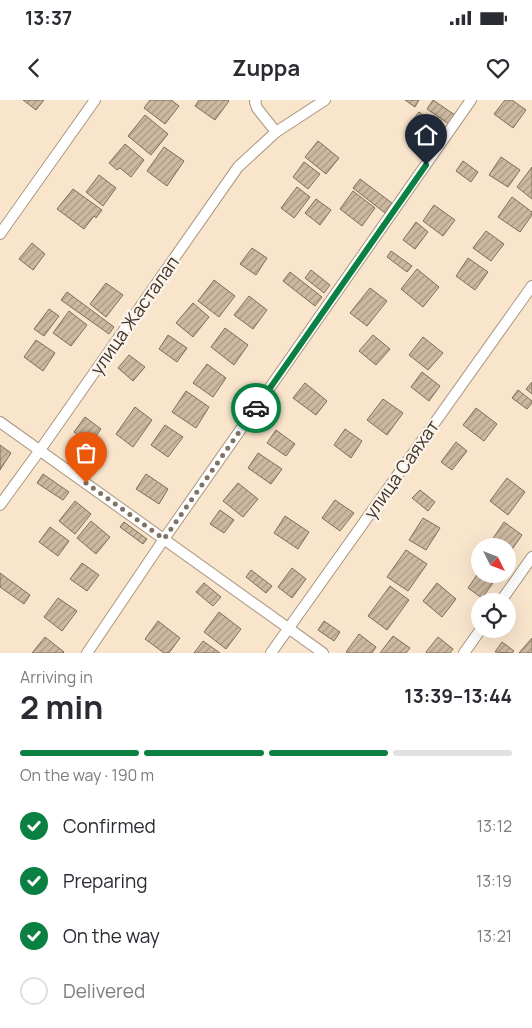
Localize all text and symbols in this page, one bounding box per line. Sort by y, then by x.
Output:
text: 13:37 [25,5,72,31]
text: Zuppa [232,53,300,83]
icon: back [20,54,48,82]
icon: heart [484,54,512,82]
pin [405,114,447,165]
icon: home [412,121,440,149]
street label: улица Жасталап [84,251,184,379]
courier [231,383,281,433]
icon: car [242,394,270,422]
street label: улица Саяхат [358,415,444,523]
pin [65,432,107,483]
icon: bag [72,439,100,467]
north arrow [471,538,516,582]
map controls [471,538,516,638]
button: locate [471,593,516,638]
text: Arriving in [20,666,93,688]
text: 13:39–13:44 [404,683,512,709]
text: 2 min [20,685,103,729]
text: On the way · 190 m [20,764,154,786]
icon: check [20,812,48,840]
text: Confirmed [63,813,156,839]
text: 13:12 [477,815,512,837]
icon: check [20,867,48,895]
text: Preparing [63,868,148,894]
text: 13:19 [476,870,512,892]
icon: check [20,922,48,950]
text: On the way [63,923,160,949]
text: 13:21 [477,925,512,947]
text: Delivered [63,978,145,1004]

